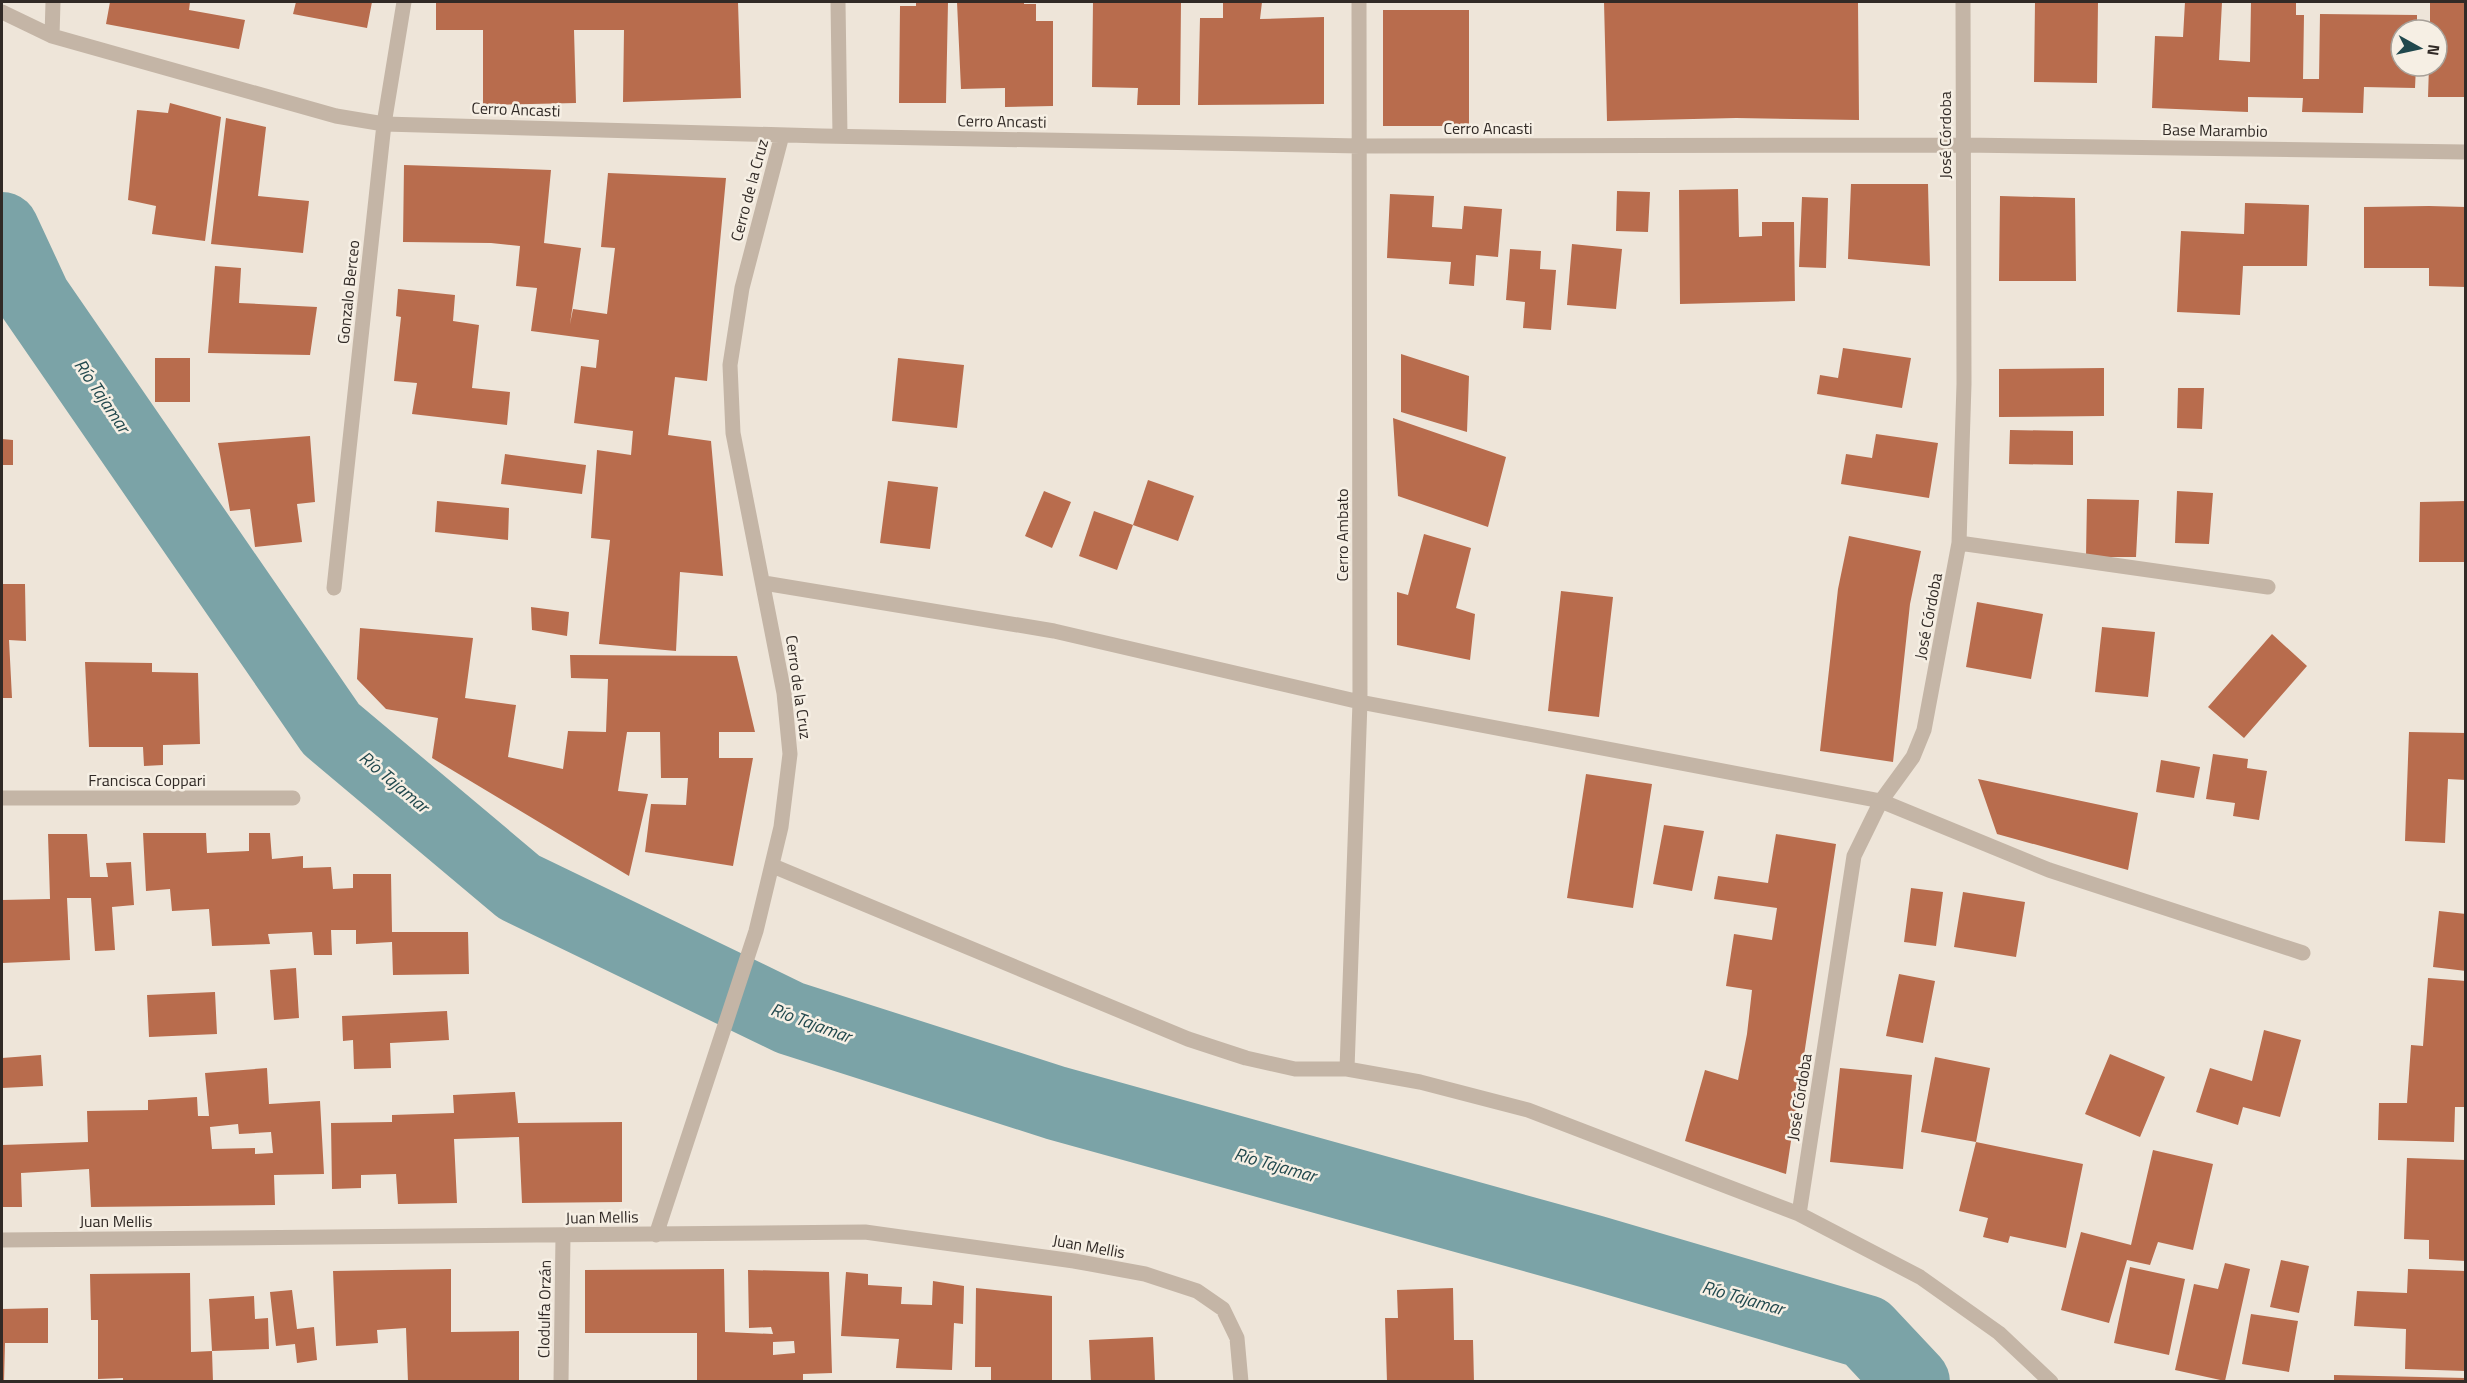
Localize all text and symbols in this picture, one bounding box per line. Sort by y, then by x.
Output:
north arrow [2389,18,2449,78]
text: N [2421,43,2447,57]
street label: José Córdoba [1933,91,1957,179]
street label: Cerro Ancasti [471,95,561,123]
street label: Cerro Ancasti [957,108,1047,134]
street label: Cerro Ancasti [1443,116,1533,140]
street label: Base Marambio [2162,117,2268,143]
street label: Cerro de la Cruz [724,136,774,244]
street label: Gonzalo Berceo [331,239,365,345]
water label: Río Tajamar [68,353,138,440]
street label: Cerro Ambato [1330,489,1354,581]
street label: José Córdoba [1908,571,1948,661]
street label: Cerro de la Cruz [780,633,818,741]
water label: Río Tajamar [353,744,437,820]
street label: Francisca Coppari [88,768,206,792]
water label: Río Tajamar [767,995,857,1050]
street label: José Córdoba [1780,1052,1818,1142]
water label: Río Tajamar [1231,1140,1321,1190]
street label: Juan Mellis [565,1204,639,1230]
street label: Juan Mellis [79,1209,153,1233]
street label: Juan Mellis [1051,1228,1127,1264]
street label: Clodulfa Orzán [531,1260,557,1358]
water label: Río Tajamar [1699,1273,1789,1323]

